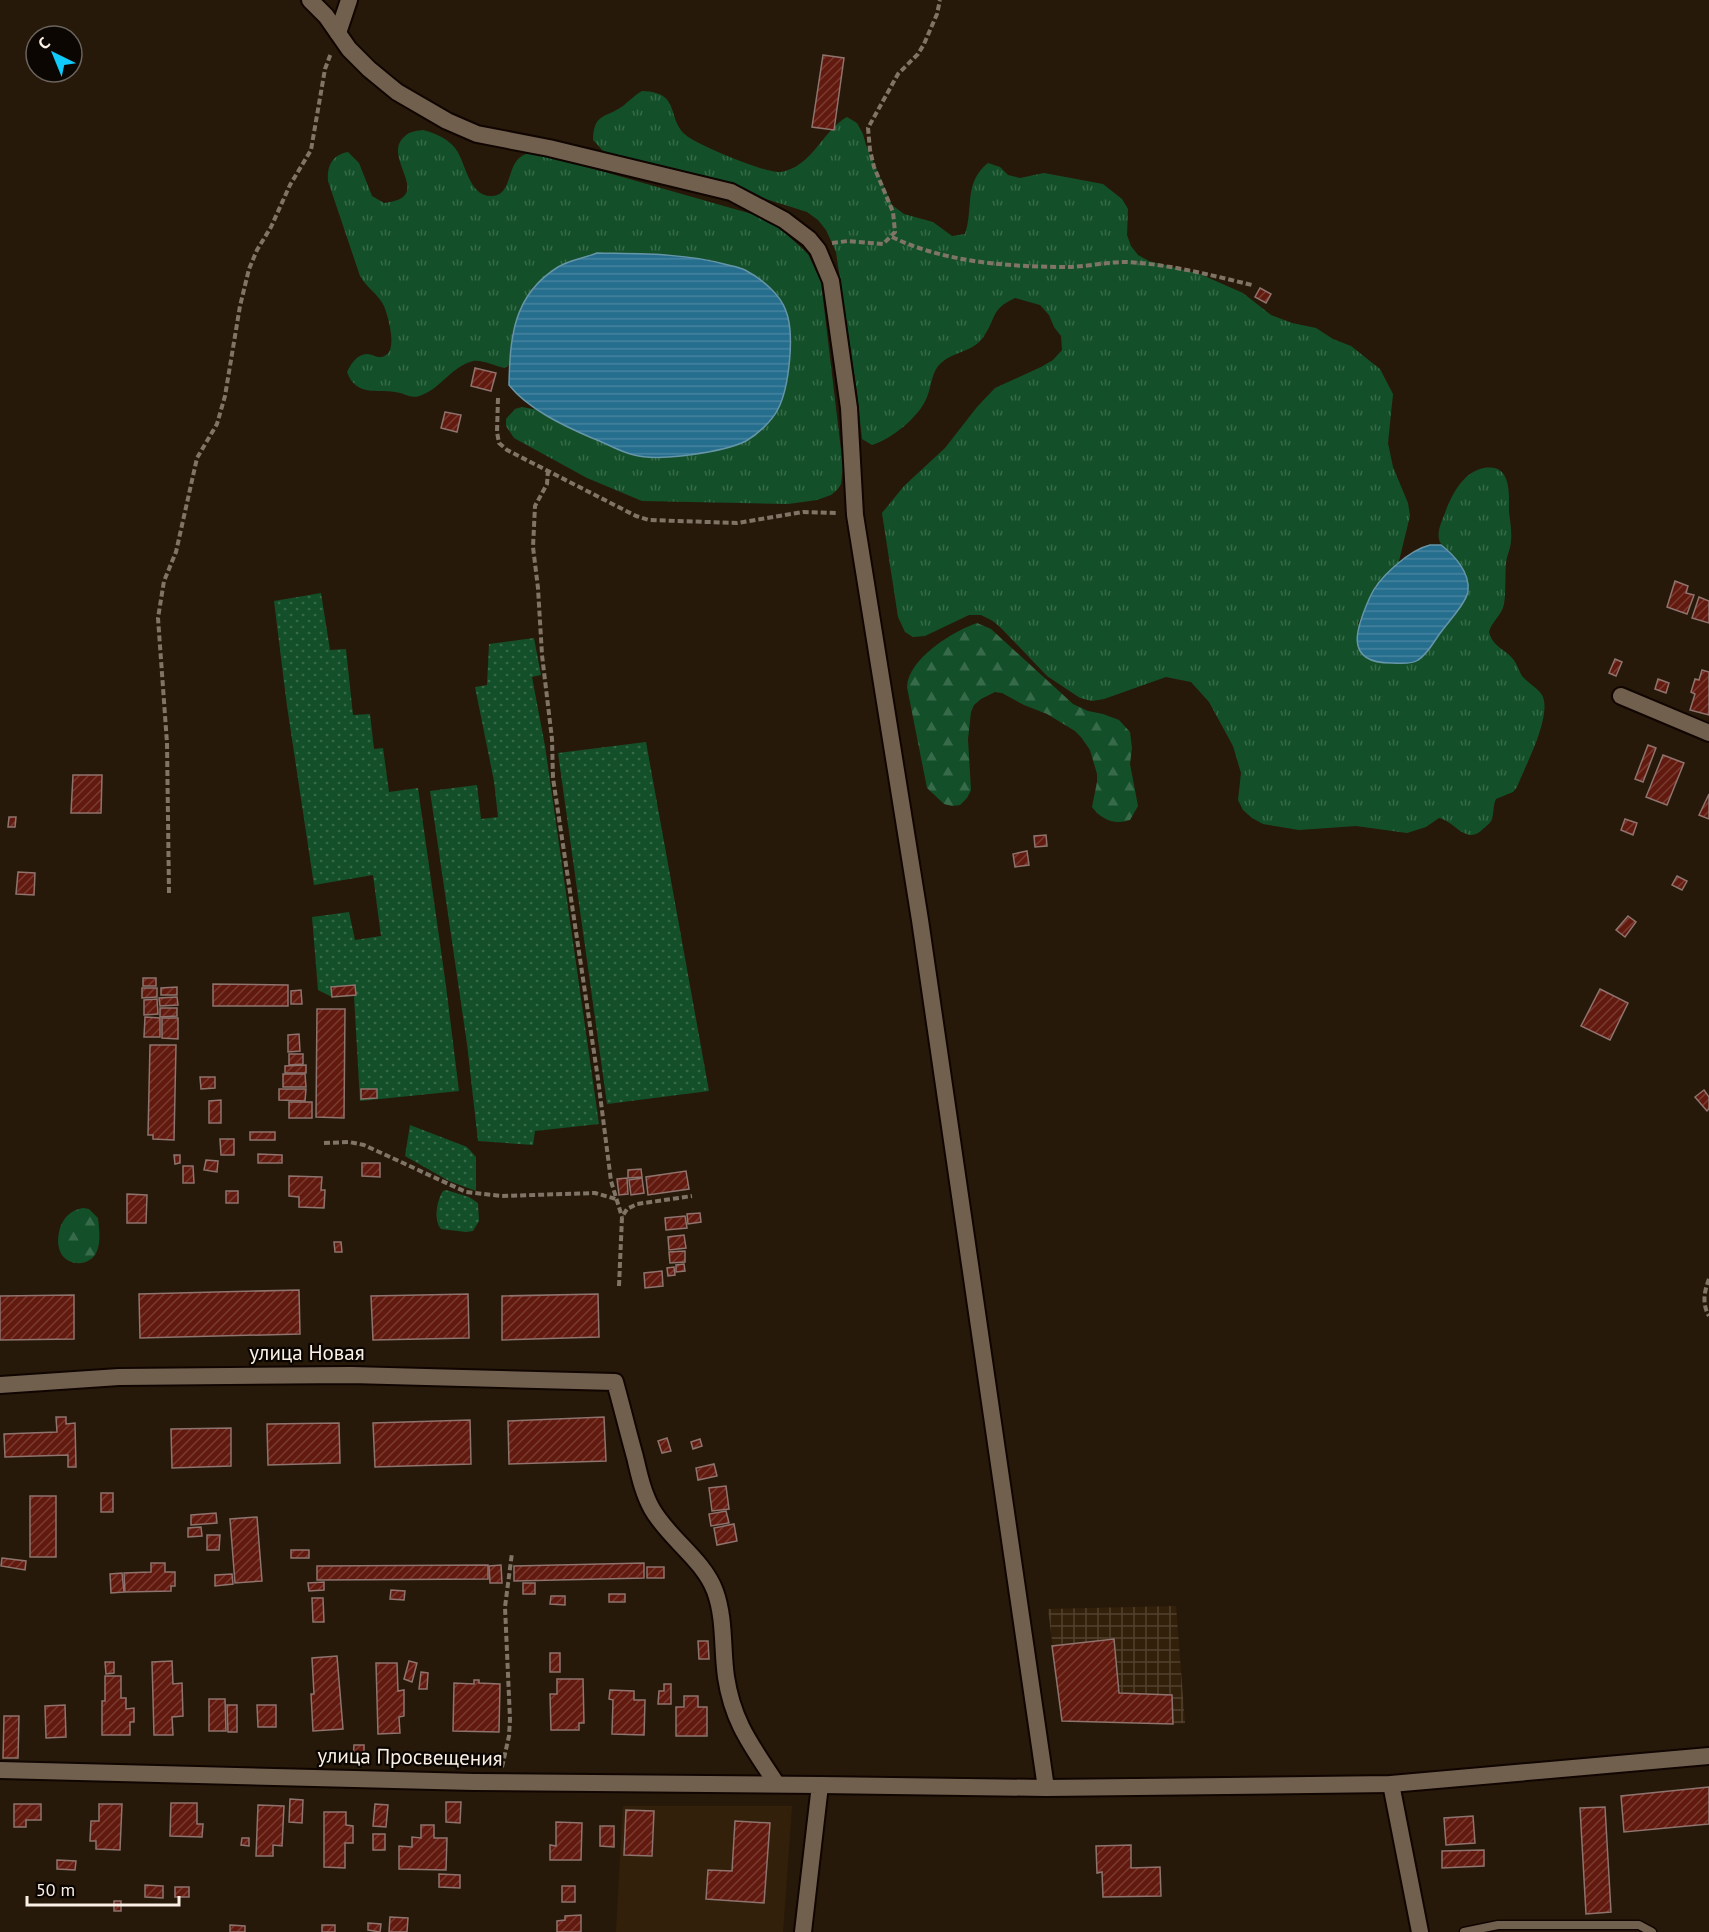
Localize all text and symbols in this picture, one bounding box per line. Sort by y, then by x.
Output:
north arrow [24,24,84,84]
text: С [34,33,54,53]
street label: улица Новая [249,1339,365,1366]
street label: улица Просвещения [317,1741,503,1772]
scale bar [27,1869,178,1907]
text: 50 m [36,1878,75,1901]

